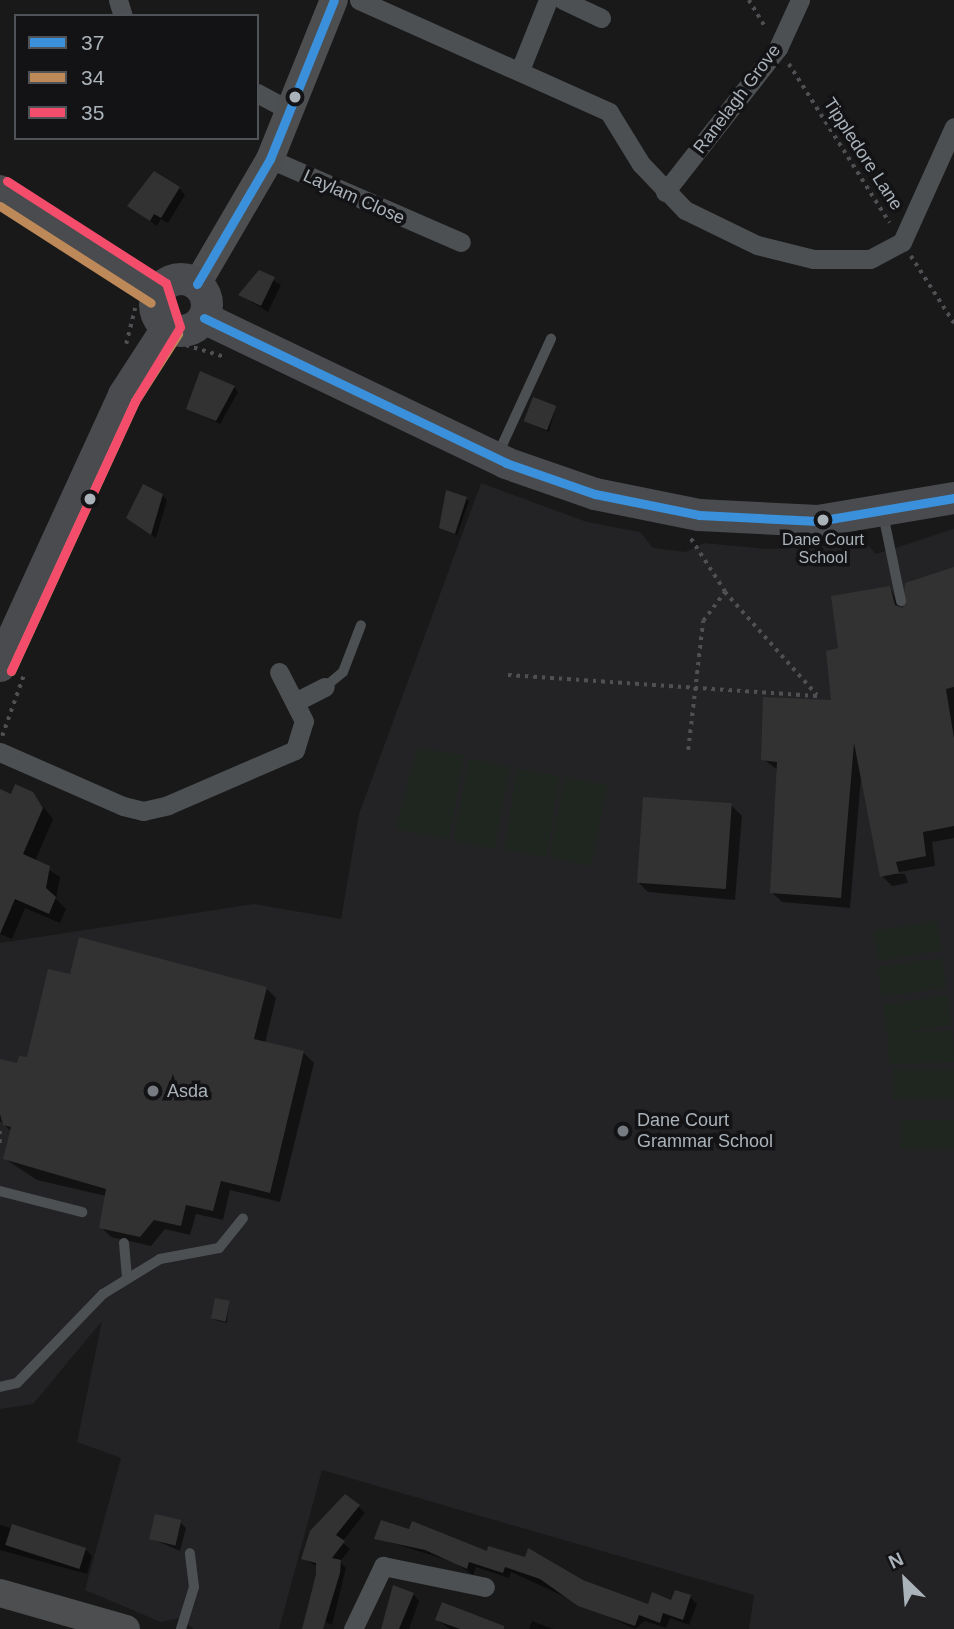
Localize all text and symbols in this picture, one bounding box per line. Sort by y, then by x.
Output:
legend [14,14,259,140]
text: 37 [81,31,104,54]
street label: Ranelagh Grove [689,40,785,158]
text: 34 [81,66,104,89]
unlabelled marker [288,90,302,104]
street label: Tippledore Lane [819,94,907,214]
text: 35 [81,101,104,124]
street label: Laylam Close [300,165,408,229]
unlabelled marker [83,492,97,506]
marker: Dane Court School [816,513,830,527]
place label: Dane Court School [782,530,864,568]
place label: Asda [167,1080,208,1102]
marker: Asda [145,1083,161,1099]
place label: Dane Court Grammar School [637,1110,773,1152]
marker: Dane Court Grammar School [615,1123,631,1139]
north arrow [870,1545,940,1615]
text: N [885,1548,907,1573]

